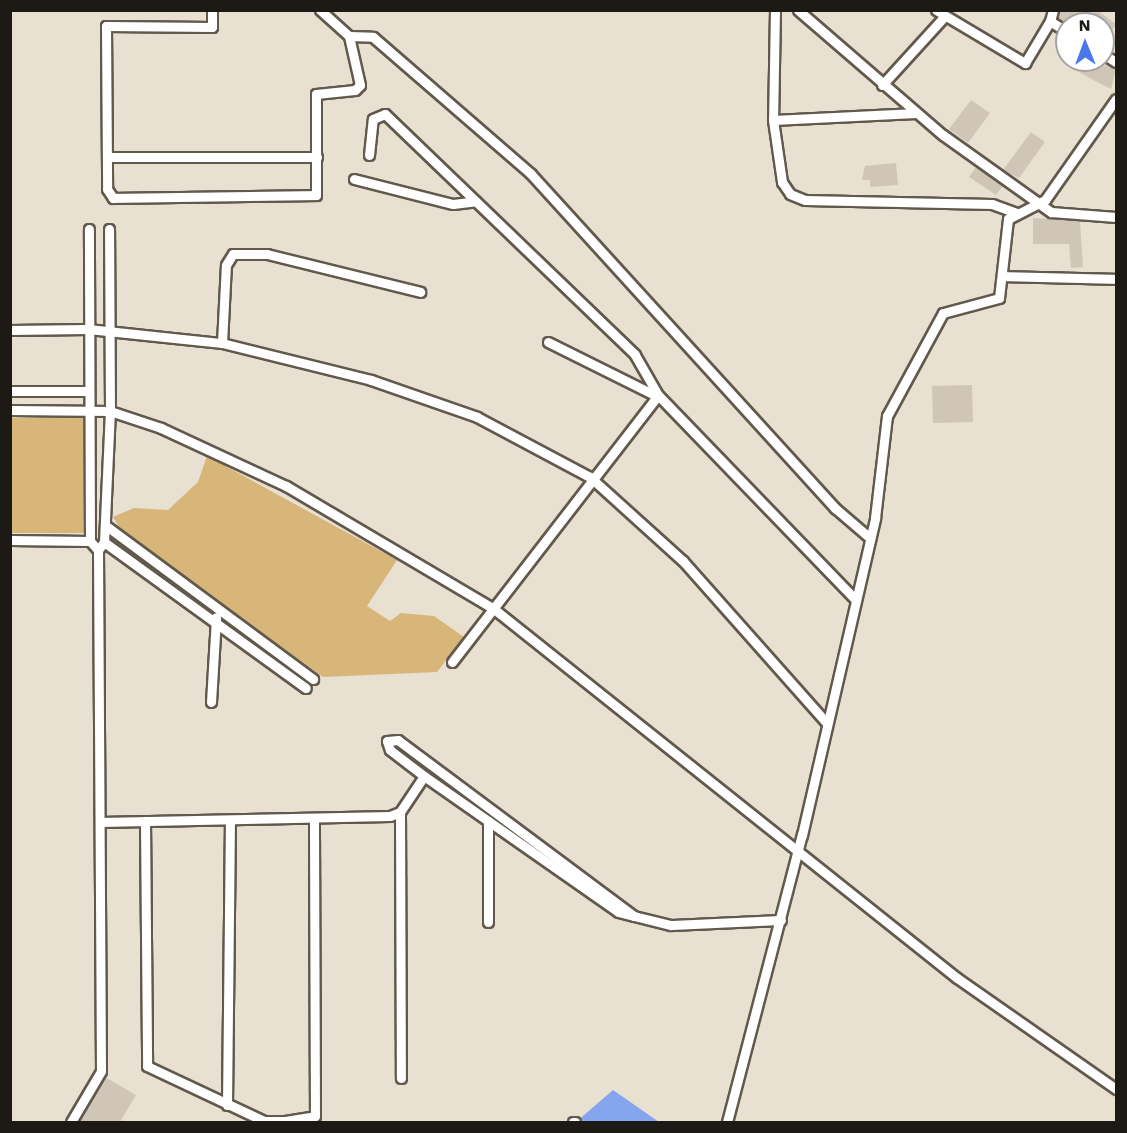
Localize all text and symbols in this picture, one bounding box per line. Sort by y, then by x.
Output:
north arrow [1055,12,1115,72]
text: N [1079,16,1091,35]

